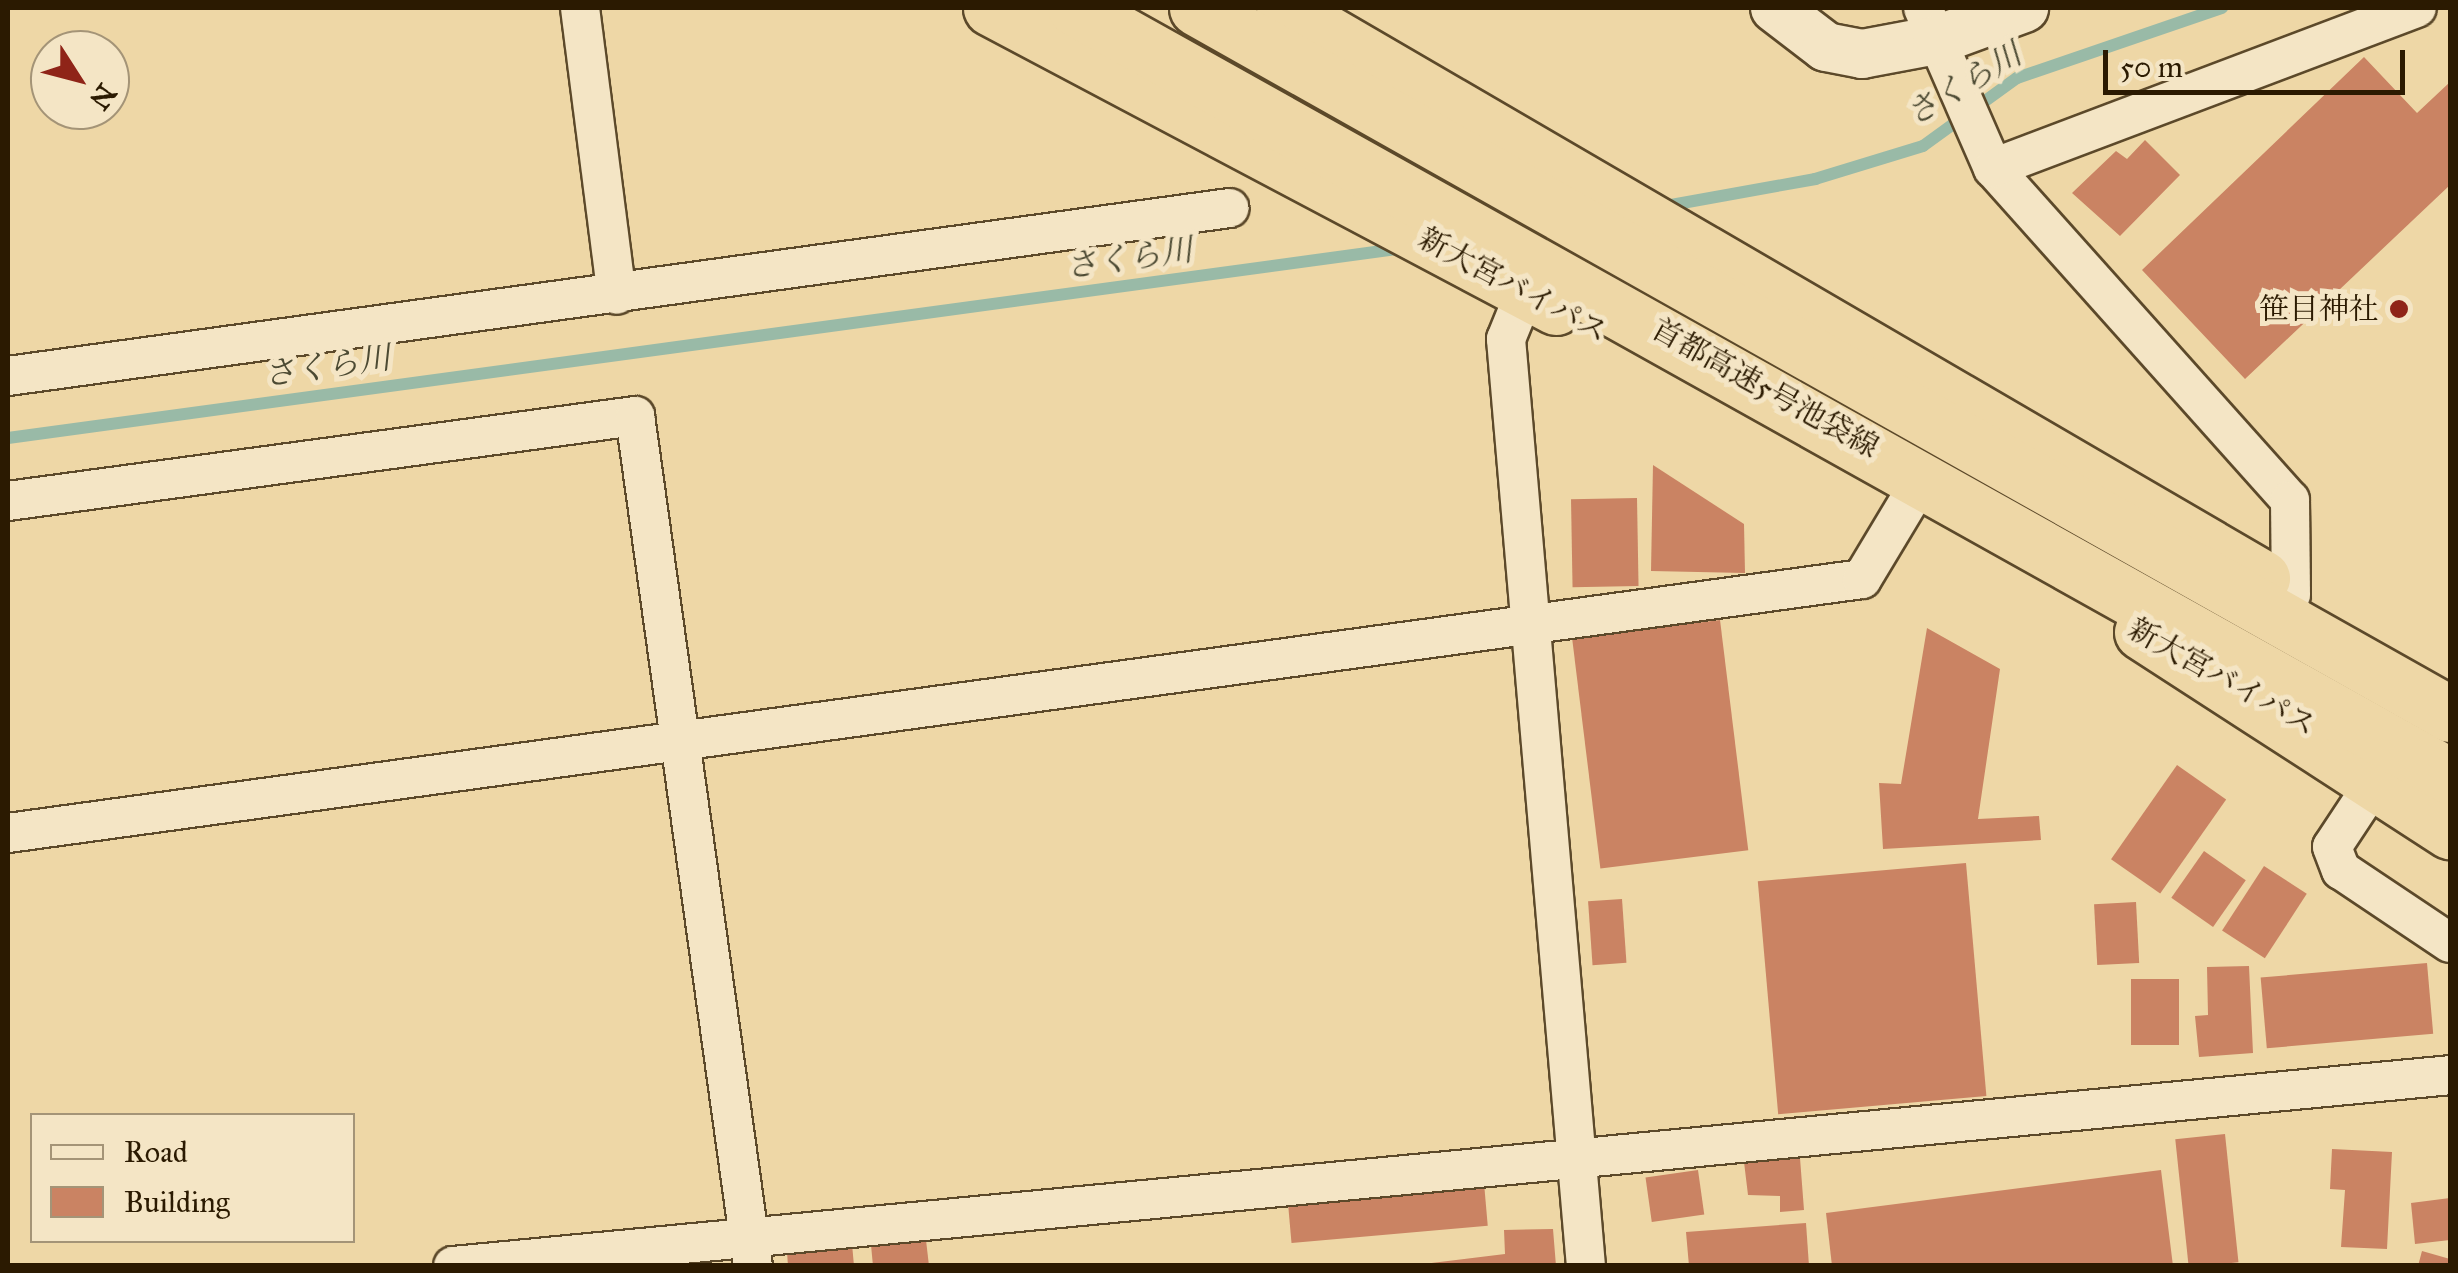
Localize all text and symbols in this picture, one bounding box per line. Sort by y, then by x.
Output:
north arrow [30,30,130,130]
scale bar [2108,30,2410,92]
water label: さくら川 [1899,36,2029,134]
text: 50 m [2120,49,2183,85]
text: N [82,77,124,117]
street label: 新大宮バイパス [1412,220,1614,350]
water label: さくら川 [1063,231,1195,287]
place label: 笹目神社 [2259,291,2379,327]
marker: 笹目神社 [2388,298,2410,320]
street label: 首都高速5号池袋線 [1645,311,1885,465]
water label: さくら川 [261,339,393,395]
street label: 新大宮バイパス [2121,610,2323,744]
legend [30,1113,355,1243]
text: Road [124,1134,188,1170]
text: Building [124,1184,230,1220]

